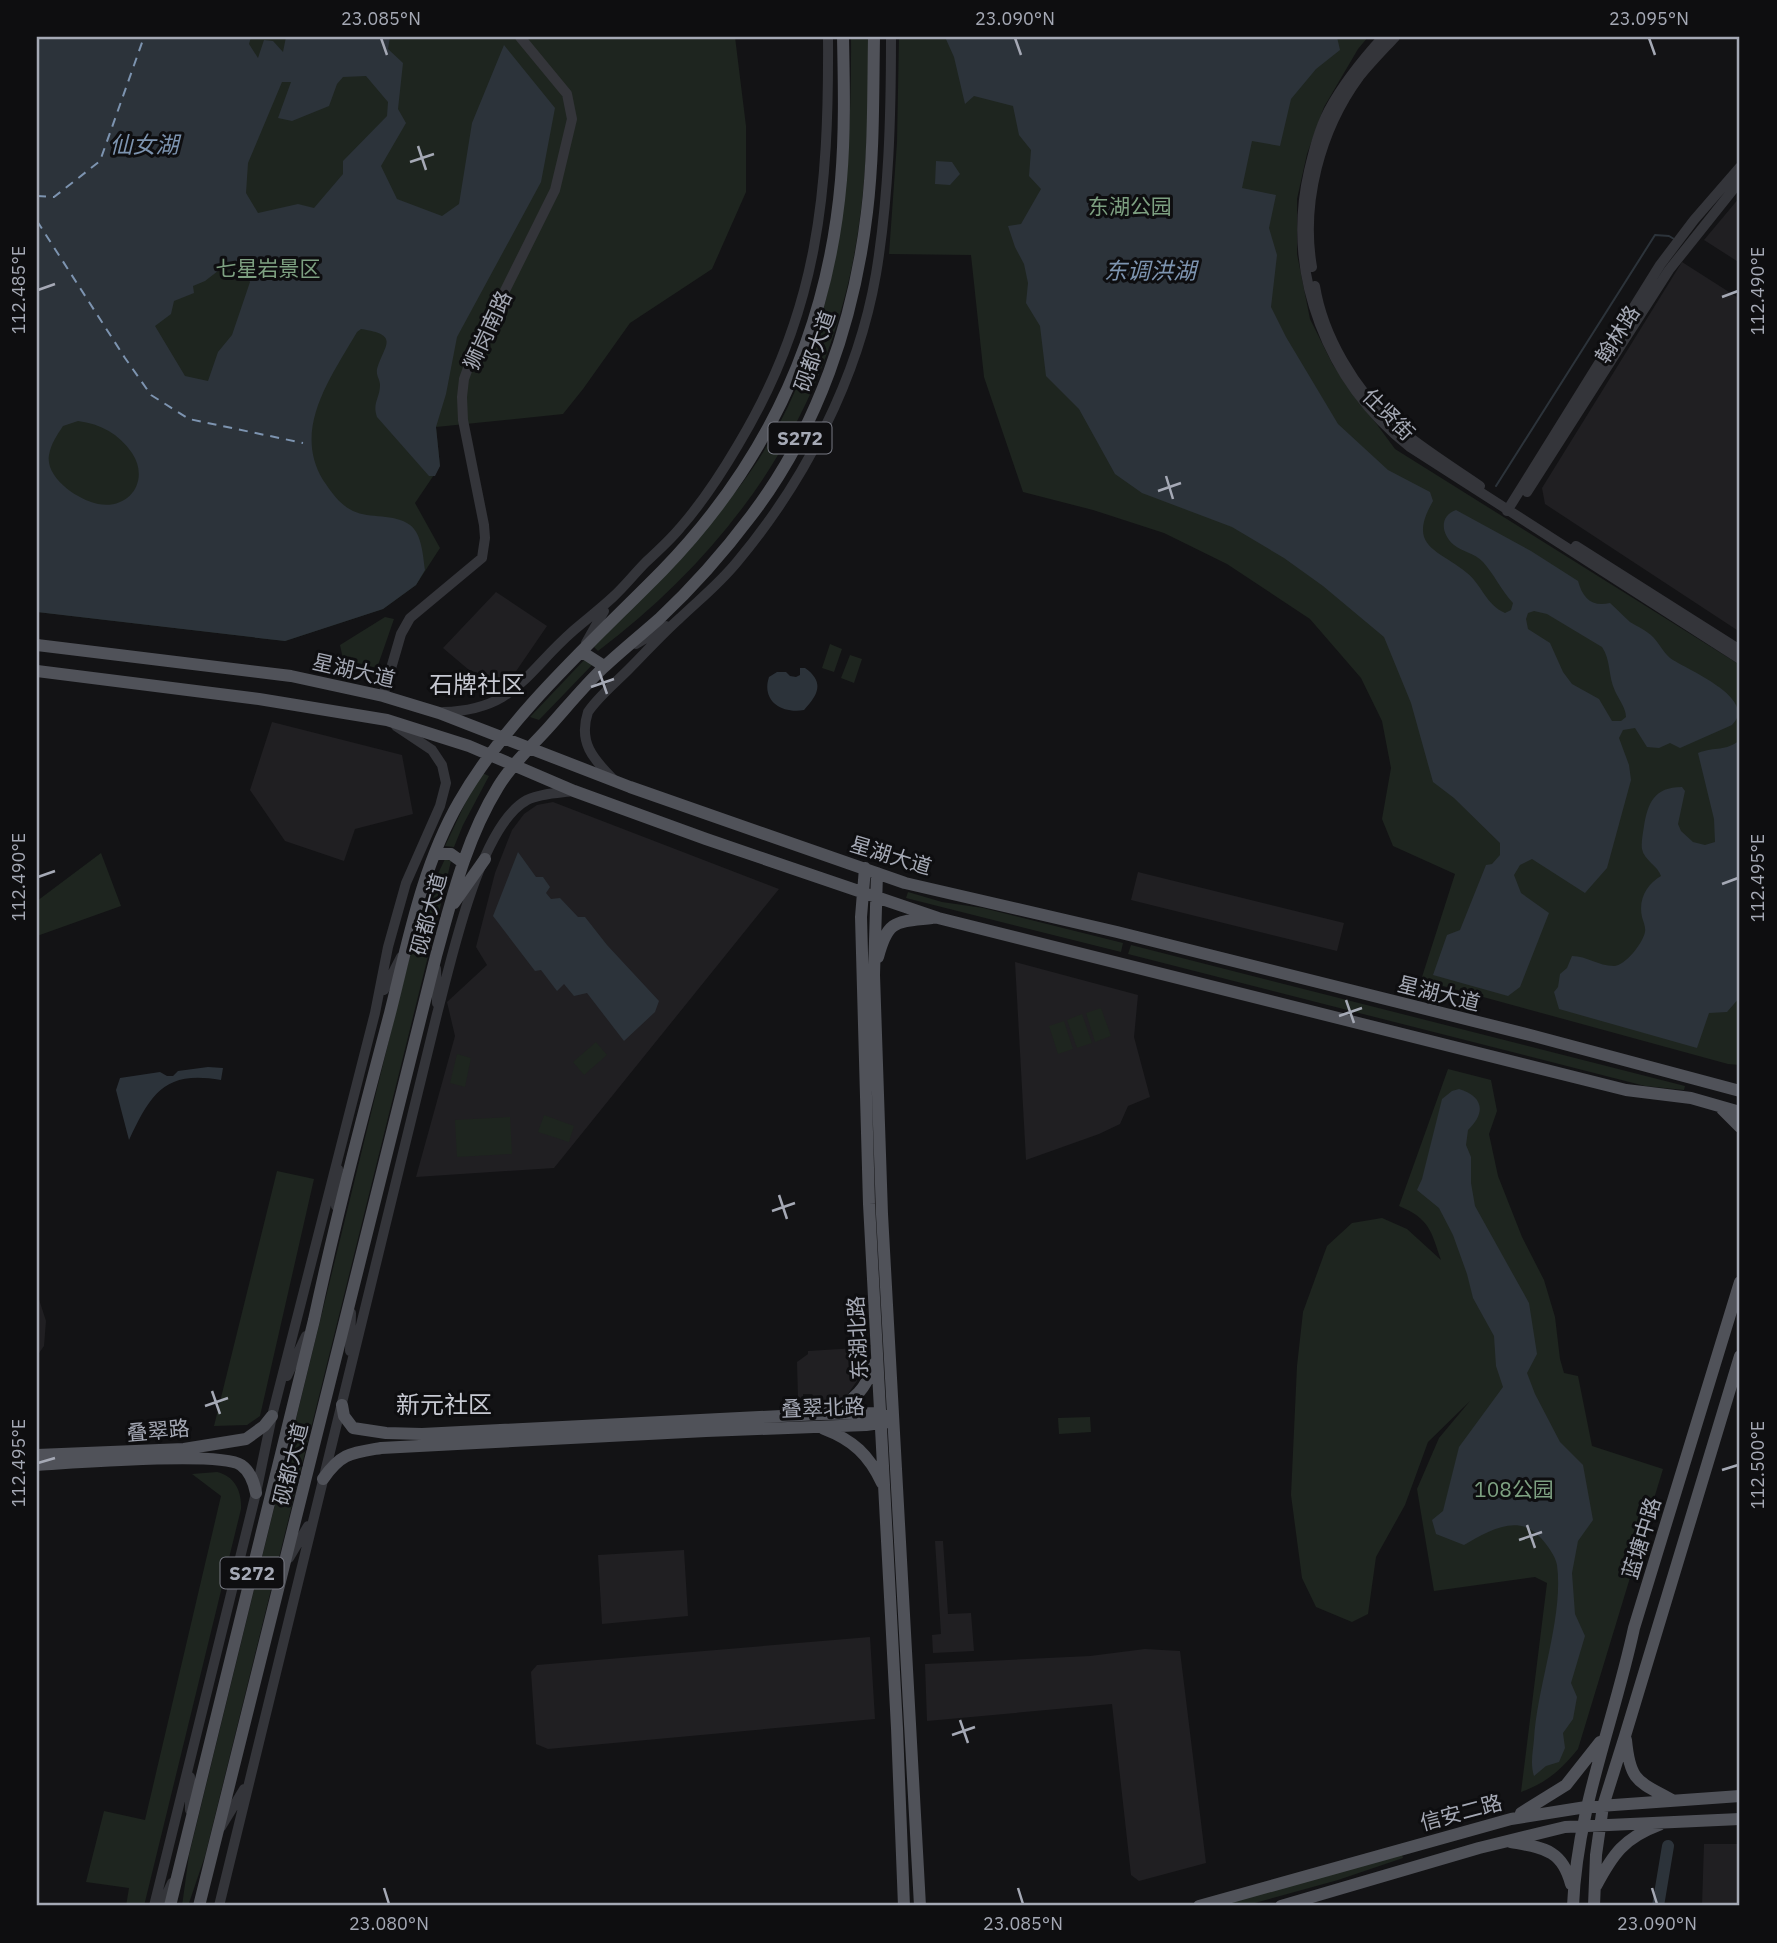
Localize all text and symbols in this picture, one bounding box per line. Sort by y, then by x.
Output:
text: 23.085°N [341,7,421,30]
text: 23.090°N [975,7,1055,30]
text: 23.095°N [1609,7,1689,30]
water label: 仙女湖 [110,129,182,159]
park label: 东湖公园 [1088,192,1172,220]
text: 112.485°E [7,246,30,334]
text: 112.490°E [1746,247,1769,335]
park label: 七星岩景区 [216,254,321,282]
water label: 东调洪湖 [1104,255,1199,285]
street label: 狮岗南路 [457,286,517,374]
street label: 翰林路 [1588,300,1646,368]
street label: 砚都大道 [787,307,841,395]
street label: 仕贤街 [1357,382,1421,446]
road number: S272 [768,422,832,453]
street label: 星湖大道 [310,647,398,693]
district label: 石牌社区 [429,668,525,700]
street label: 星湖大道 [847,829,935,881]
text: 112.490°E [7,833,30,921]
text: 112.495°E [1746,834,1769,922]
street label: 砚都大道 [404,870,452,958]
street label: 星湖大道 [1395,969,1483,1017]
street label: 东湖北路 [841,1295,873,1381]
district label: 新元社区 [396,1388,492,1420]
street label: 叠翠北路 [781,1392,865,1422]
street label: 叠翠路 [125,1413,191,1447]
text: 112.495°E [7,1419,30,1507]
street label: 砚都大道 [266,1420,314,1508]
text: 112.500°E [1746,1421,1769,1509]
park label: 108公园 [1474,1475,1554,1503]
street label: 蓝塘中路 [1615,1494,1667,1582]
road number: S272 [220,1558,284,1588]
street label: 信安二路 [1417,1788,1505,1836]
text: 23.080°N [349,1912,429,1935]
text: 23.085°N [983,1912,1063,1935]
text: 23.090°N [1617,1912,1697,1935]

